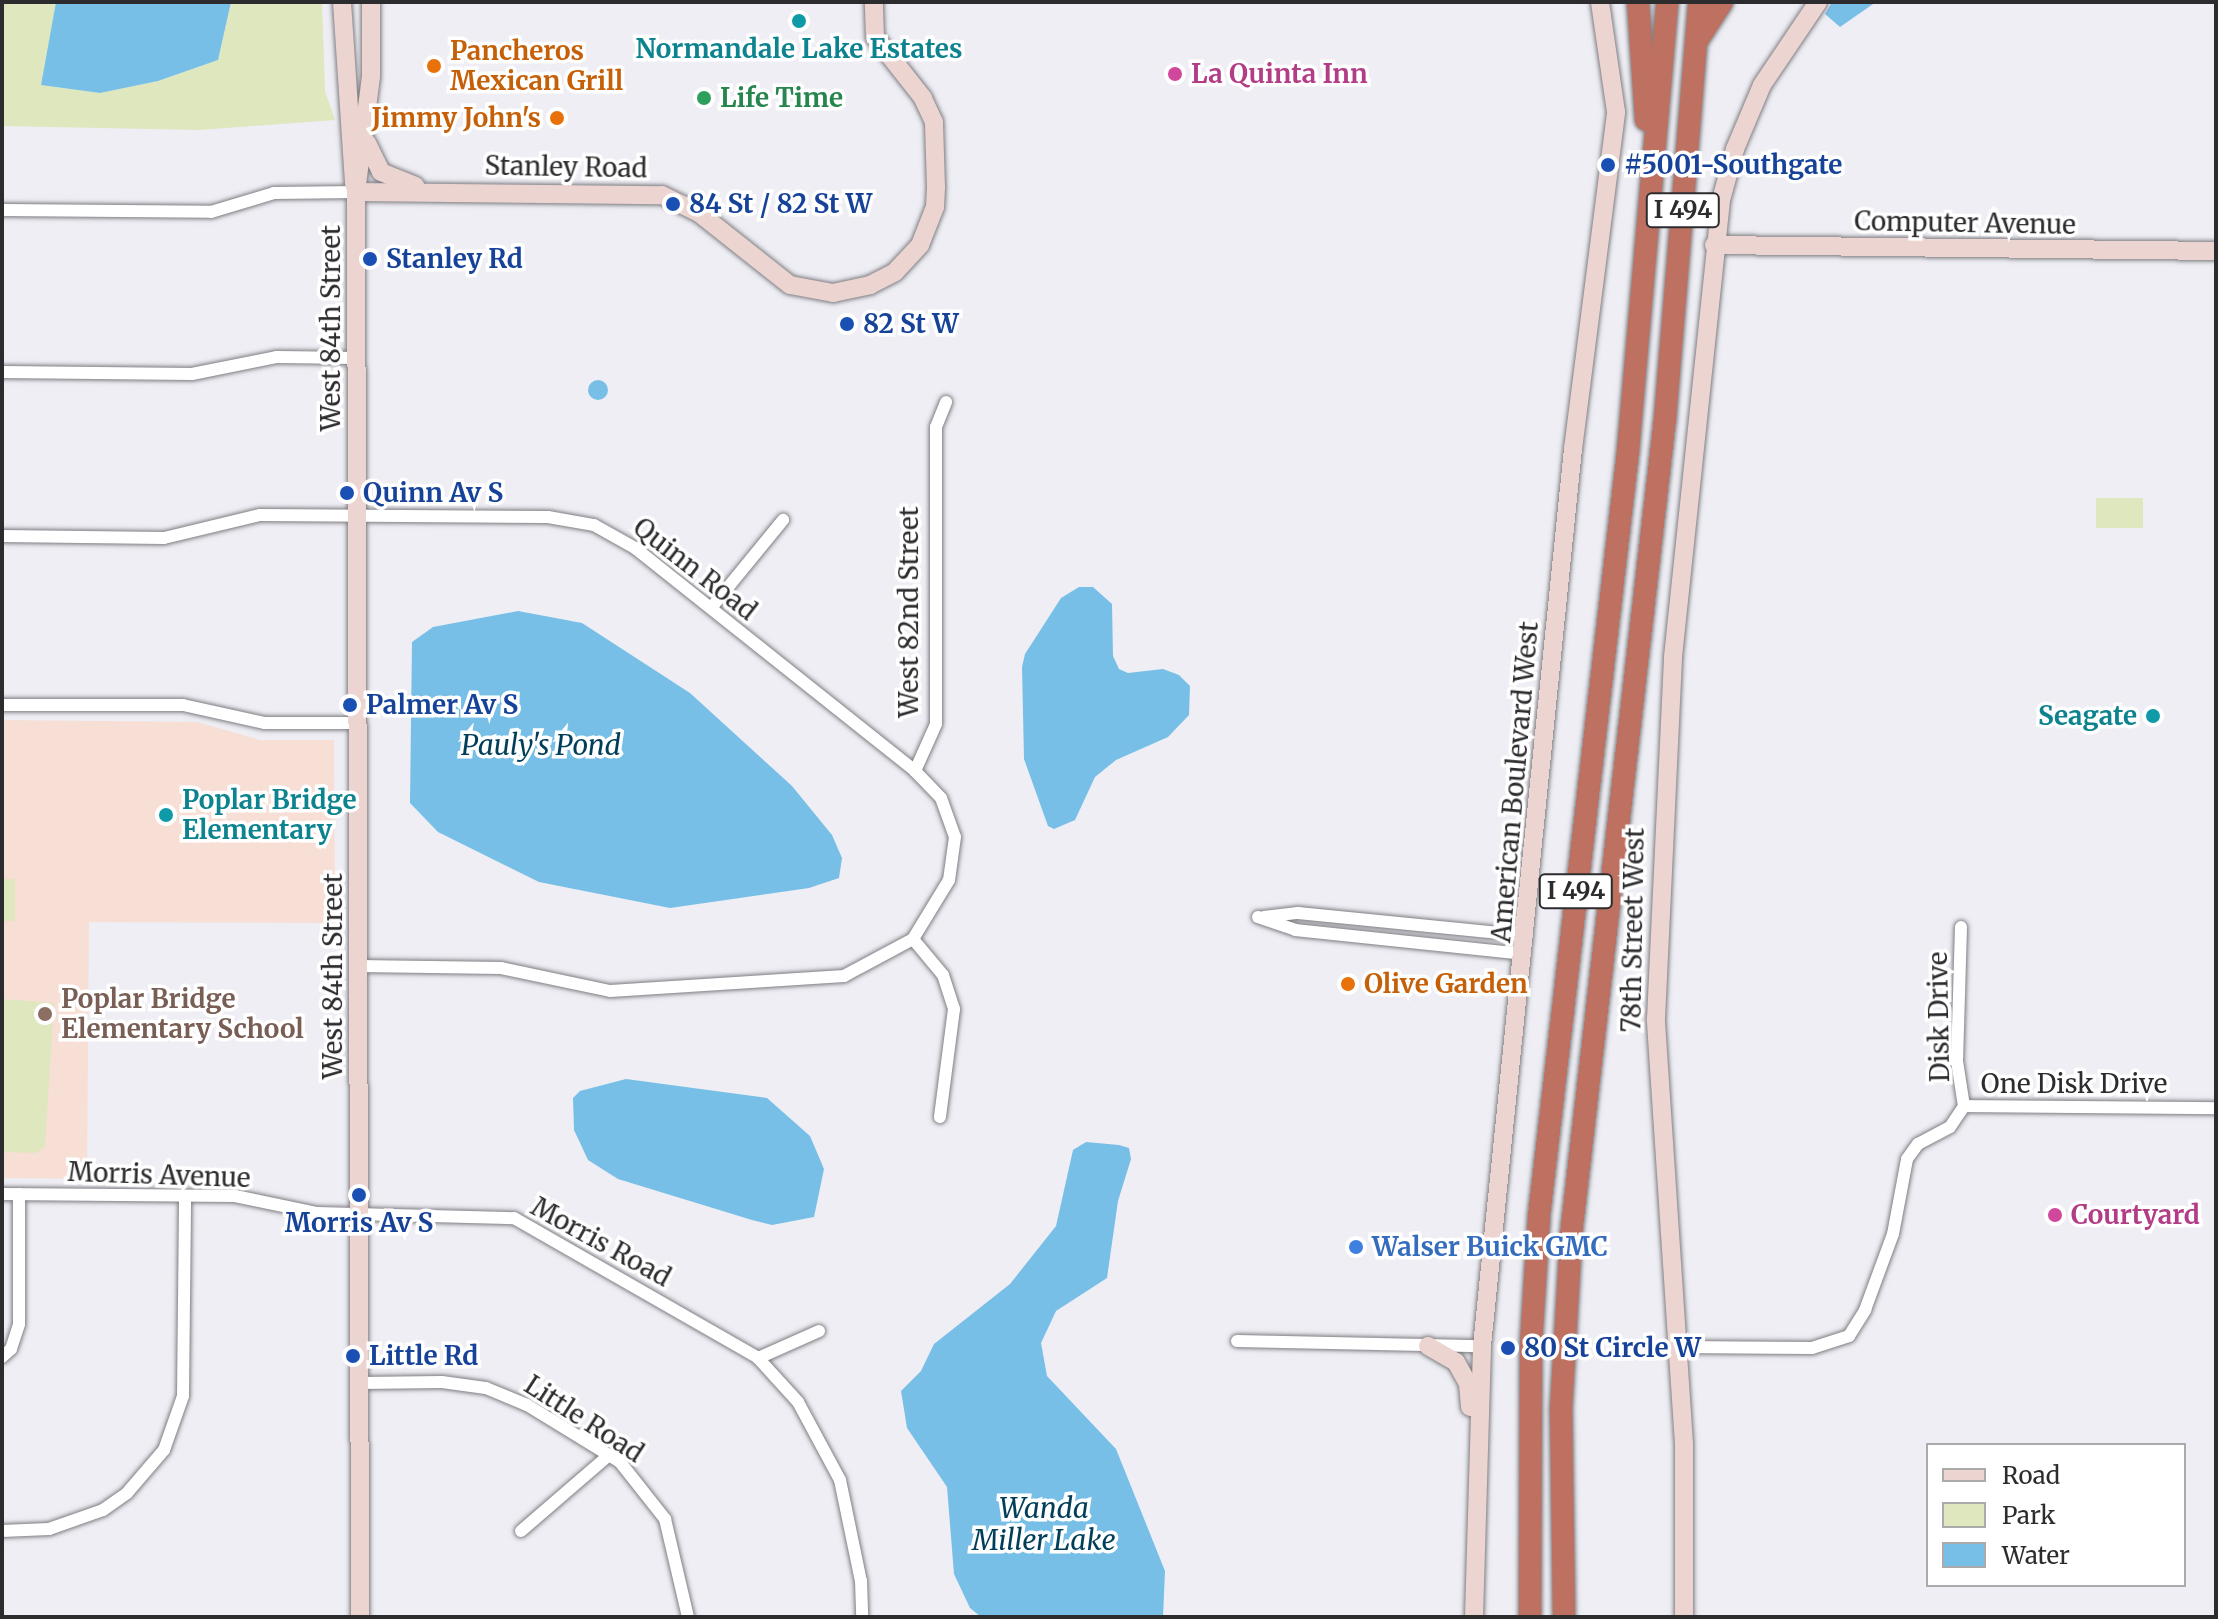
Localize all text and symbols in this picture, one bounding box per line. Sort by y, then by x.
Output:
marker: Normandale Lake Estates [790,12,808,30]
place label: Normandale Lake Estates [636,33,962,65]
place label: Pancheros Mexican Grill [450,35,623,96]
marker: Pancheros Mexican Grill [425,57,443,75]
place label: La Quinta Inn [1191,58,1368,90]
marker: La Quinta Inn [1166,65,1184,83]
place label: Life Time [720,82,843,114]
marker: Life Time [695,89,713,107]
place label: Jimmy John's [372,102,541,134]
marker: Jimmy John's [548,109,566,127]
place label: #5001-Southgate [1624,149,1842,181]
street label: Stanley Road [484,150,648,184]
marker: #5001-Southgate [1599,156,1617,174]
place label: 84 St / 82 St W [689,188,872,220]
road number: I 494 [1645,190,1721,230]
marker: 84 St / 82 St W [664,195,682,213]
street label: Computer Avenue [1854,205,2076,241]
street label: West 84th Street [315,225,347,431]
place label: Stanley Rd [386,243,523,275]
marker: Stanley Rd [361,250,379,268]
place label: 82 St W [863,308,959,340]
marker: 82 St W [838,315,856,333]
place label: Quinn Av S [363,477,503,509]
marker: Quinn Av S [338,484,356,502]
street label: West 82nd Street [893,506,925,718]
street label: Quinn Road [627,511,763,627]
street label: American Boulevard West [1485,620,1545,944]
place label: Palmer Av S [366,689,518,721]
marker: Palmer Av S [341,696,359,714]
place label: Seagate [2038,700,2137,732]
marker: Seagate [2144,707,2162,725]
water label: Pauly's Pond [461,728,621,762]
place label: Poplar Bridge Elementary [182,784,357,846]
marker: Poplar Bridge Elementary [157,806,175,824]
street label: 78th Street West [1616,827,1650,1033]
road number: I 494 [1538,871,1614,911]
street label: West 84th Street [317,873,349,1079]
street label: Disk Drive [1922,951,1956,1083]
place label: Olive Garden [1364,968,1528,1000]
marker: Olive Garden [1339,975,1357,993]
place label: Poplar Bridge Elementary School [61,983,304,1044]
marker: Poplar Bridge Elementary School [36,1005,54,1023]
street label: One Disk Drive [1981,1068,2167,1100]
street label: Morris Avenue [67,1156,251,1194]
marker: Morris Av S [350,1186,368,1204]
street label: Morris Road [526,1191,676,1293]
place label: Courtyard [2071,1199,2200,1231]
marker: Courtyard [2046,1206,2064,1224]
place label: Morris Av S [285,1207,433,1239]
place label: Walser Buick GMC [1372,1231,1608,1263]
marker: Walser Buick GMC [1347,1238,1365,1256]
place label: 80 St Circle W [1524,1332,1701,1364]
marker: 80 St Circle W [1499,1339,1517,1357]
place label: Little Rd [369,1340,478,1372]
marker: Little Rd [344,1347,362,1365]
street label: Little Road [519,1369,649,1469]
legend [1926,1443,2186,1587]
text: Road [2002,1460,2060,1491]
water label: Wanda Miller Lake [972,1491,1116,1557]
text: Park [2002,1500,2055,1531]
text: Water [2002,1540,2070,1571]

